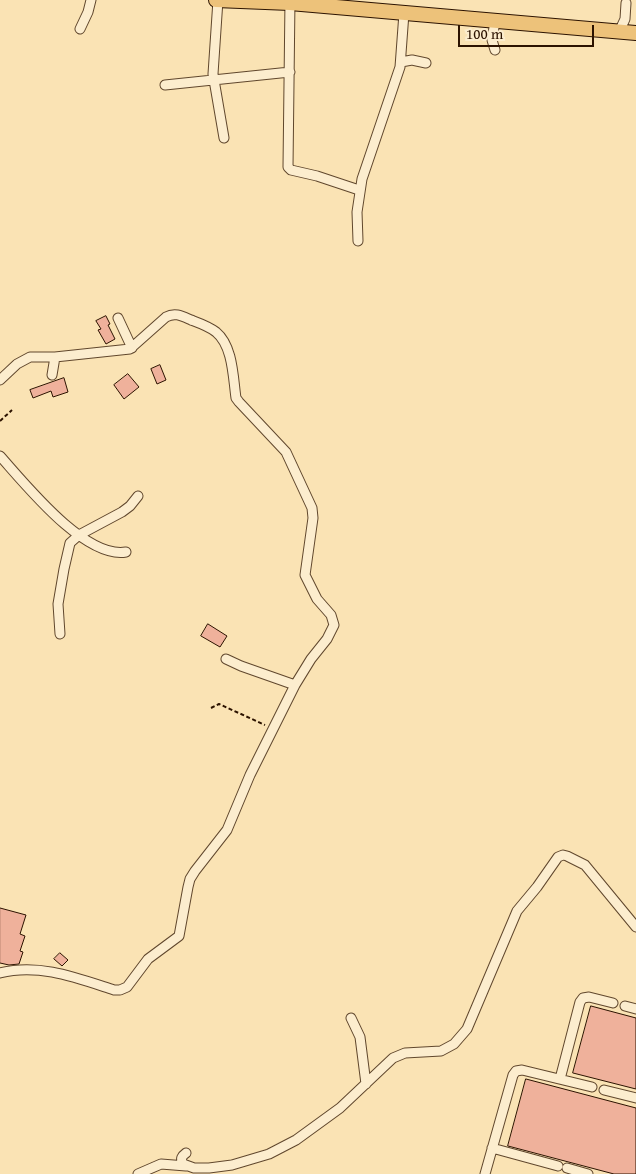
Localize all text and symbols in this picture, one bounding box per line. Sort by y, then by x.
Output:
scale bar [461,15,597,47]
text: 100 m [466,23,503,44]

